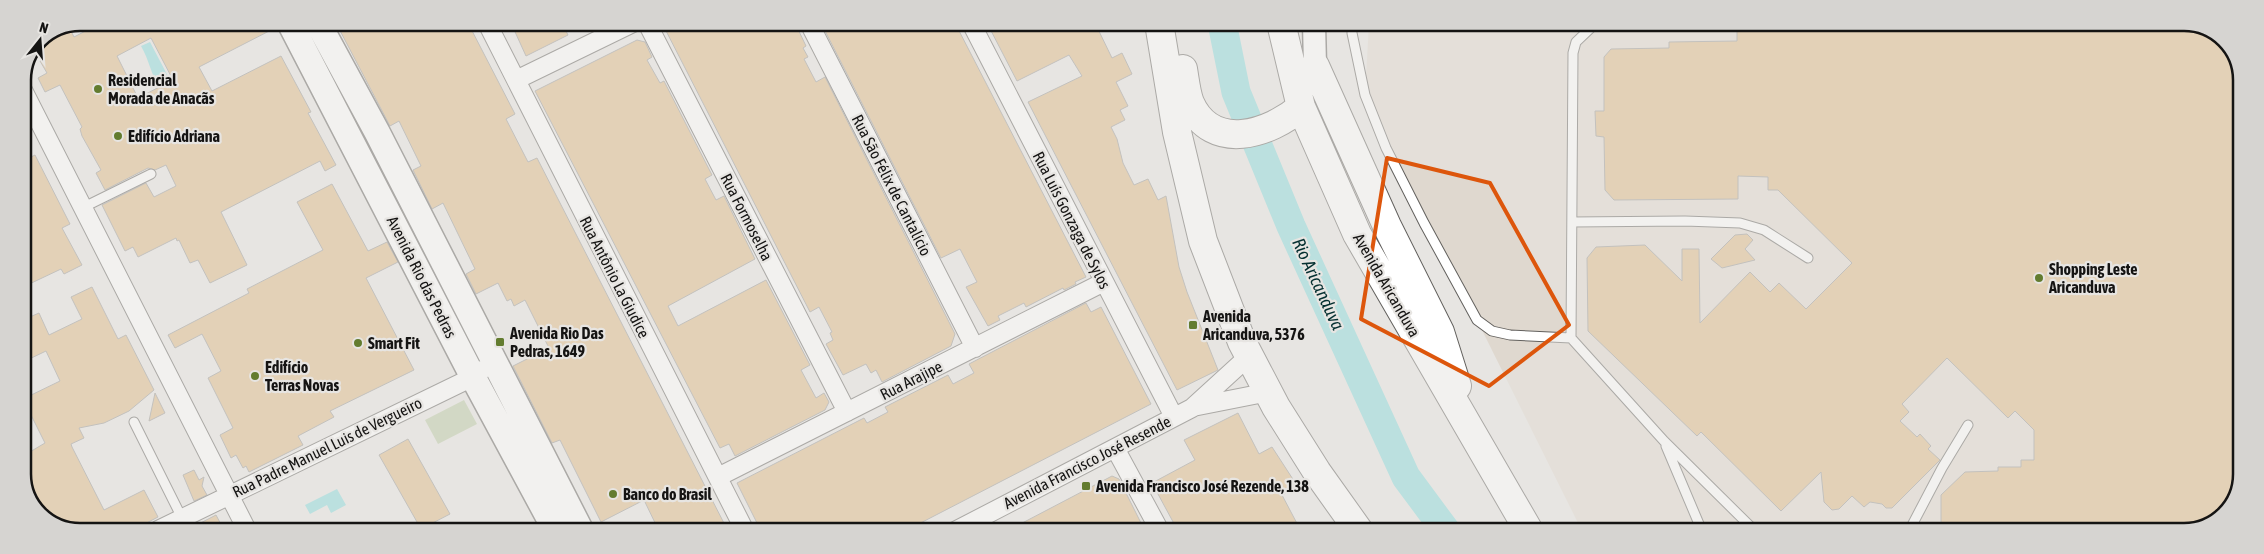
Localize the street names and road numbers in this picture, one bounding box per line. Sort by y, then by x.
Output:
street label: Rua São Félix de Cantalício [849,112,935,258]
street label: Rua Luís Gonzaga de Sylos [1029,148,1115,292]
street label: Rua Formoselha [717,171,777,263]
street label: Avenida Rio das Pedras [383,213,461,341]
street label: Rua Antônio La Giudice [577,213,653,341]
street label: Avenida Aricanduva [1350,230,1424,340]
street label: Rua Arajipe [877,357,945,404]
street label: Rua Padre Manuel Luis de Vergueiro [229,393,425,502]
street label: Avenida Francisco José Resende [1000,412,1174,512]

